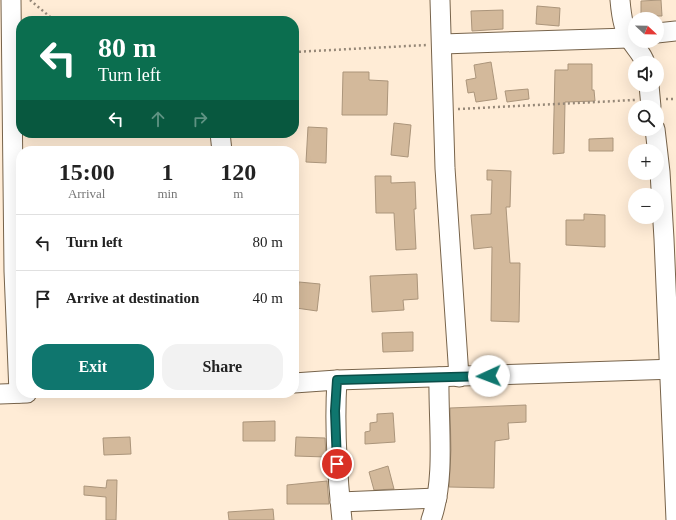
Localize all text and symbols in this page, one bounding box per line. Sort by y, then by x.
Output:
north arrow [628,12,664,48]
map controls [628,12,664,224]
icon: left [32,32,84,84]
text: 80 m [98,32,156,63]
button: sound [628,56,664,92]
text: Turn left [98,65,161,85]
button: search [628,100,664,136]
icon: left [105,108,127,130]
icon: ahead [147,108,169,130]
icon: right [189,108,211,130]
button: + [628,144,664,180]
text: 15:00 [59,159,115,185]
text: 1 [161,159,173,185]
text: 120 [220,159,256,185]
text: Arrival [68,186,105,201]
text: min [157,186,178,201]
text: m [233,186,243,201]
button: − [628,188,664,224]
icon: left [32,232,54,254]
text: Turn left [66,234,123,250]
text: 80 m [253,234,283,250]
icon: arrive [32,288,54,310]
text: Arrive at destination [66,290,199,306]
text: 40 m [253,290,283,306]
button: Exit [32,344,154,390]
button: Share [162,344,283,390]
position arrow [468,355,510,397]
pin [320,447,354,481]
icon: arrive [326,453,348,475]

